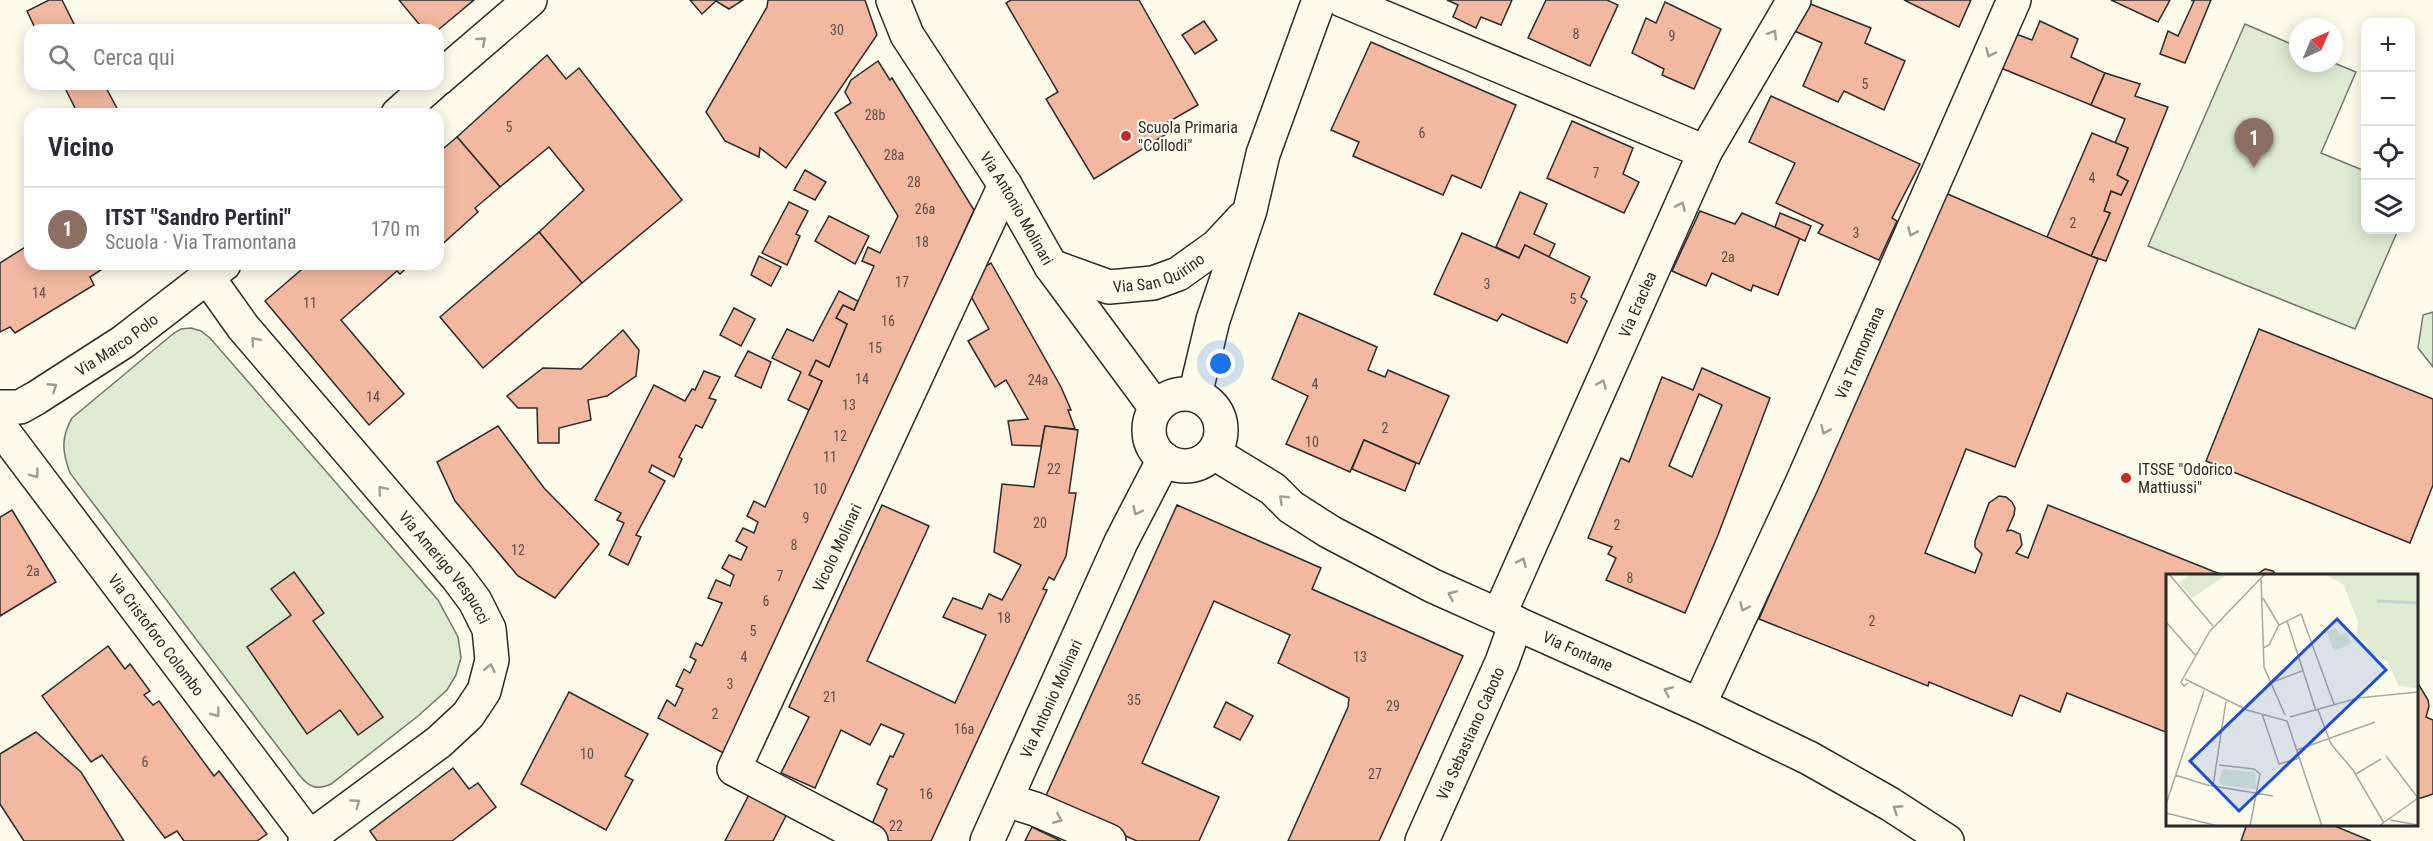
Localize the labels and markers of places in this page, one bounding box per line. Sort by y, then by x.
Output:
place label: Scuola Primaria "Collodi" [1138,118,1238,155]
pin: 1 [2234,118,2274,168]
marker: Scuola Primaria "Collodi" [1119,129,1133,143]
place label: ITSSE "Odorico Mattiussi" [2138,460,2233,497]
marker: ITSSE "Odorico Mattiussi" [2119,471,2133,485]

